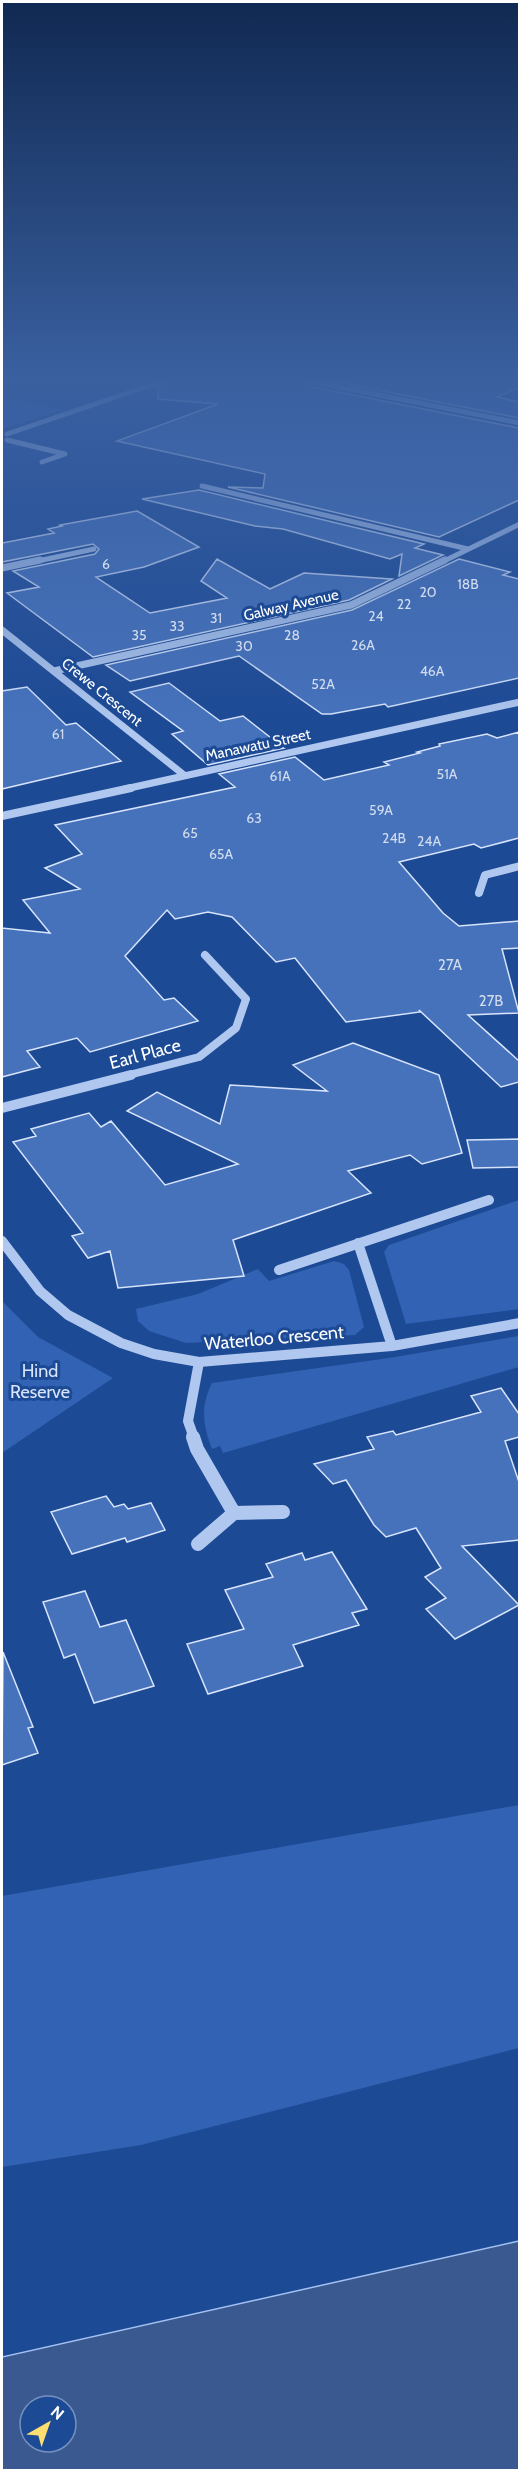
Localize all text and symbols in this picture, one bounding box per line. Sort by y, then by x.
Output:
house number: 6 [102,555,110,573]
house number: 18B [457,575,479,593]
house number: 20 [419,583,437,601]
street label: Galway Avenue [242,585,341,625]
house number: 22 [397,595,411,613]
house number: 24 [368,607,384,625]
house number: 31 [210,609,222,627]
house number: 33 [169,617,185,635]
house number: 35 [131,626,147,644]
house number: 28 [284,626,300,644]
house number: 26A [351,636,375,654]
house number: 30 [235,637,253,655]
street label: Crewe Crescent [58,654,146,730]
house number: 46A [420,662,445,680]
house number: 52A [311,675,335,693]
house number: 61 [52,725,64,743]
street label: Manawatu Street [204,725,312,765]
house number: 51A [437,765,458,783]
house number: 61A [269,767,291,785]
house number: 59A [369,801,393,819]
house number: 63 [246,809,262,827]
house number: 65 [182,824,198,842]
house number: 24B [382,829,406,847]
house number: 24A [417,832,441,850]
house number: 65A [209,845,233,863]
house number: 27A [438,956,463,974]
house number: 27B [479,992,503,1010]
street label: Earl Place [107,1034,183,1074]
street label: Waterloo Crescent [203,1321,345,1355]
park label: Hind Reserve [10,1360,70,1403]
north arrow [18,2394,78,2454]
text: N [47,2402,68,2424]

